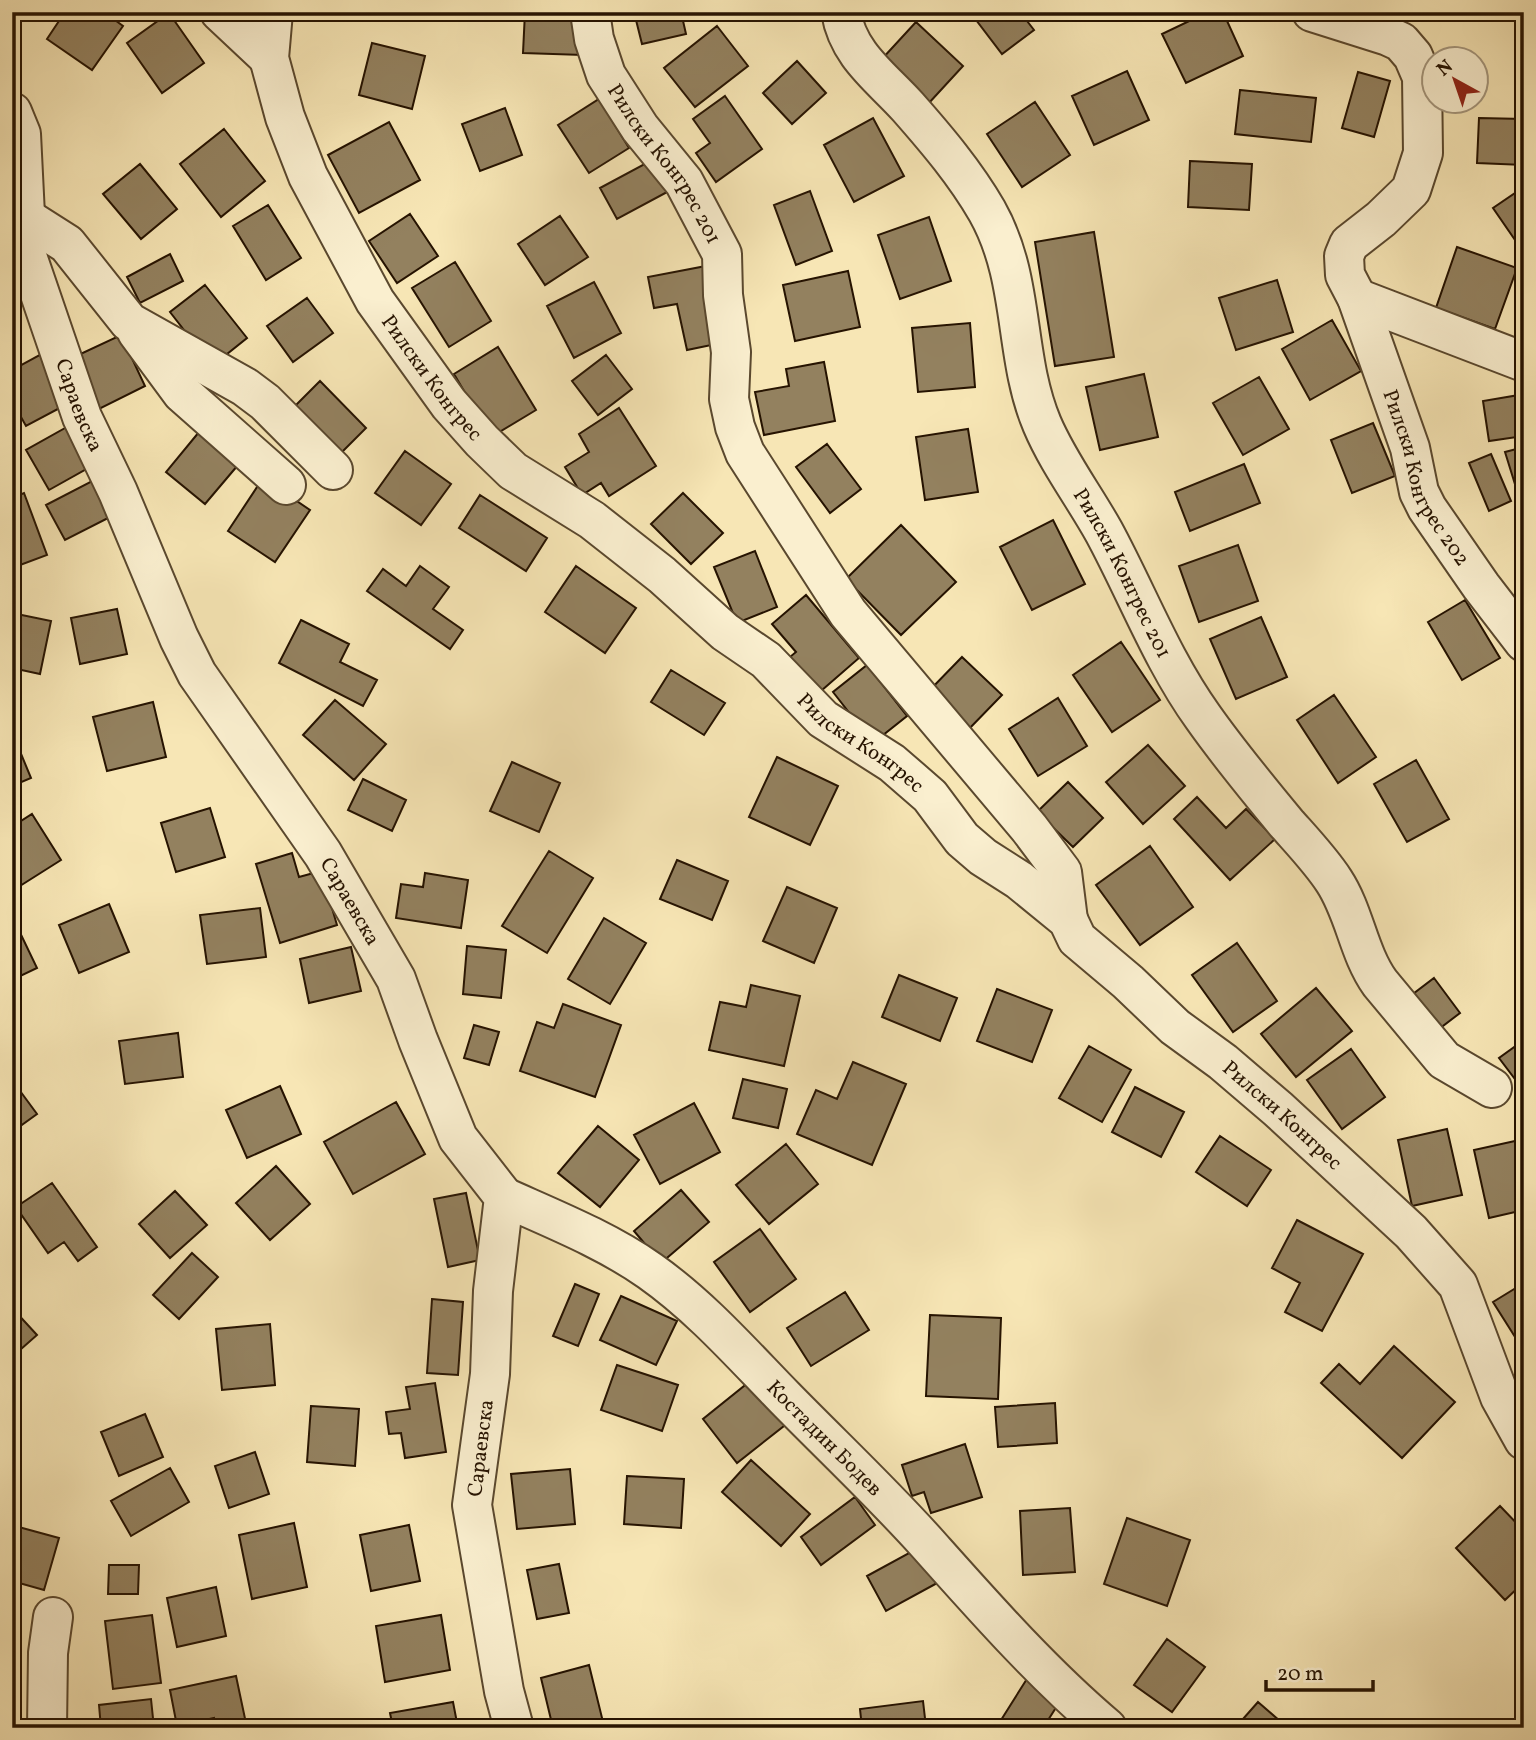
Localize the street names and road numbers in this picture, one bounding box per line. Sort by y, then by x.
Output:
street label: Рилски Конгрес 201 [599,79,727,250]
street label: Рилски Конгрес [373,309,488,448]
street label: Сараевска [47,355,110,457]
street label: Рилски Конгрес 202 [1375,386,1476,572]
street label: Рилски Конгрес 201 [1065,483,1178,664]
street label: Рилски Конгрес [790,687,930,800]
street label: Сараевска [312,852,386,951]
street label: Рилски Конгрес [1215,1055,1348,1177]
street label: Костадин Бодев [759,1374,888,1503]
street label: Сараевска [461,1398,502,1498]

